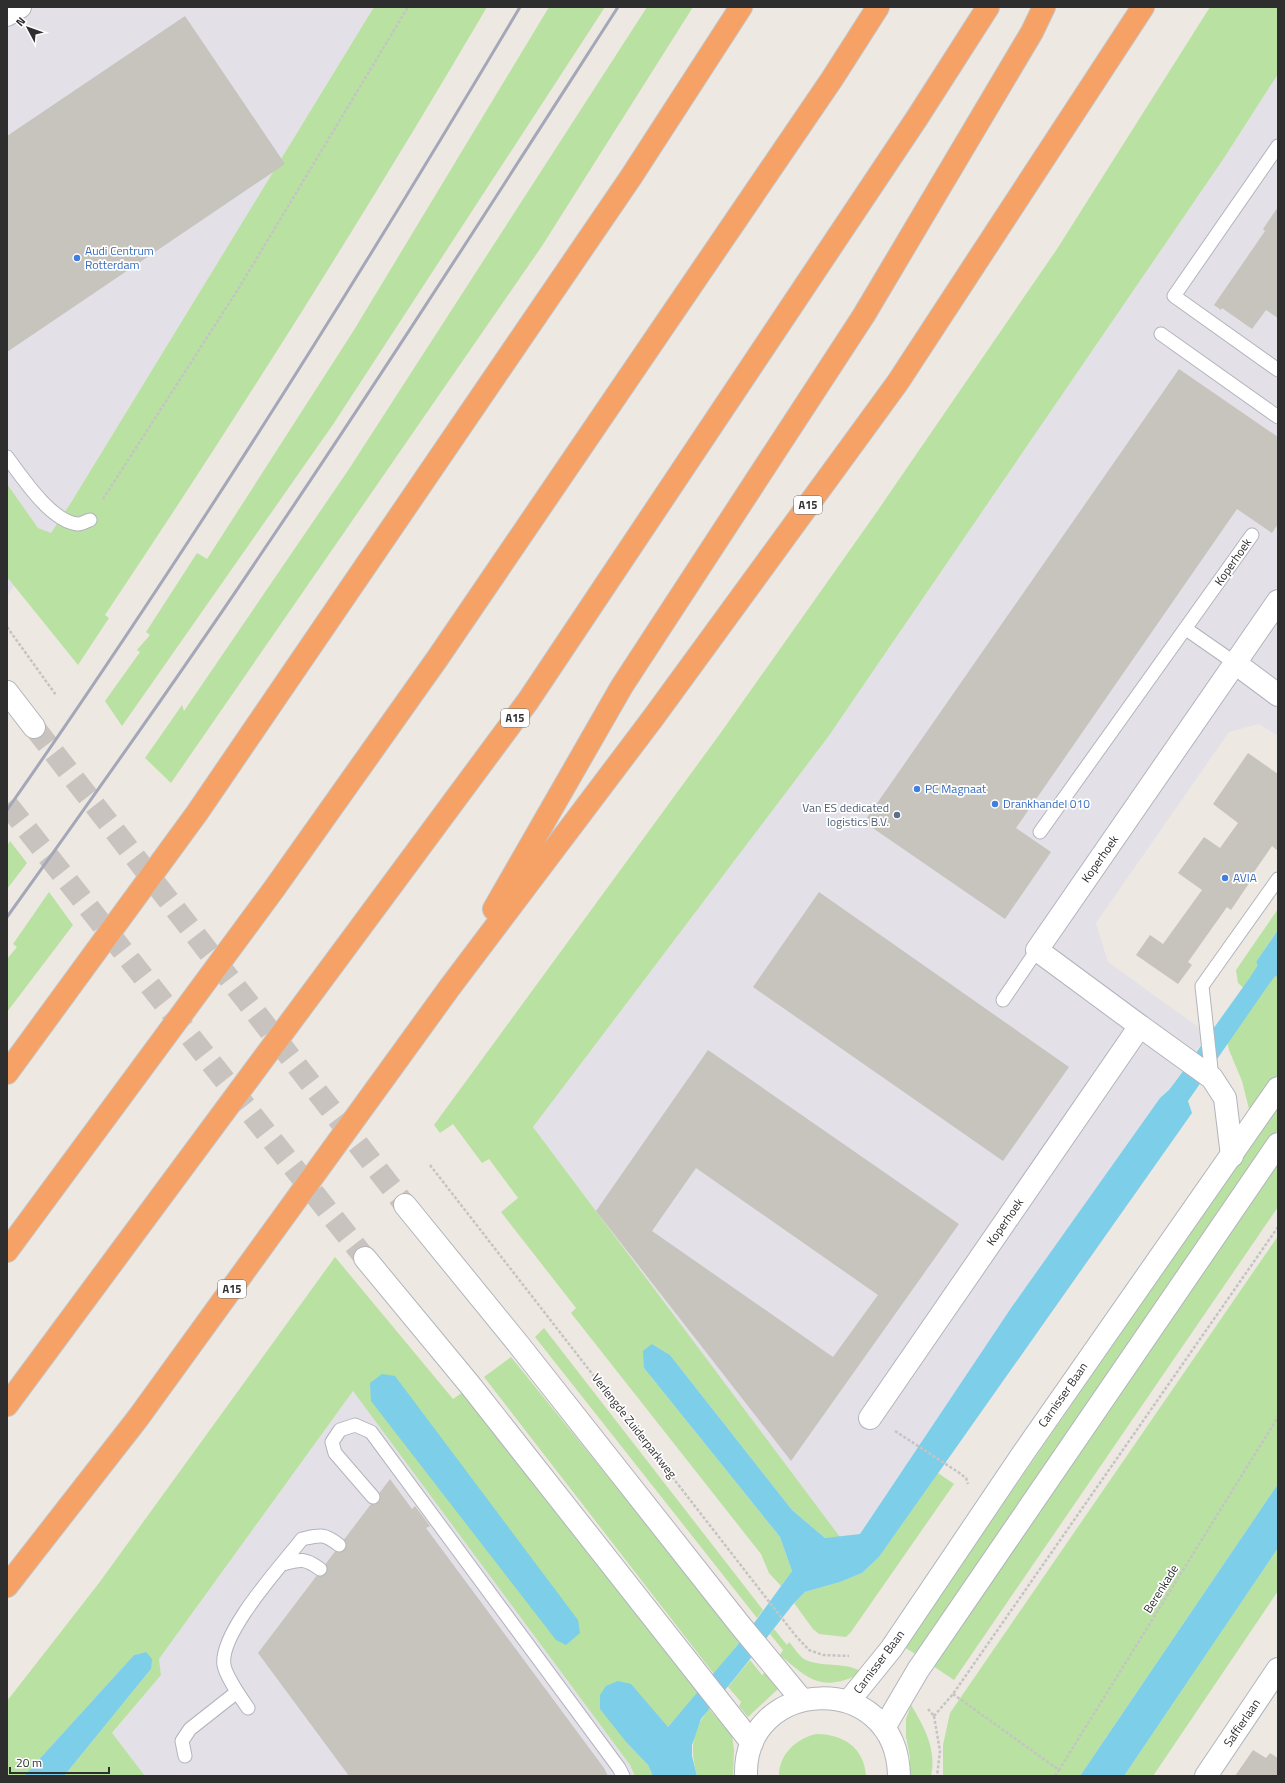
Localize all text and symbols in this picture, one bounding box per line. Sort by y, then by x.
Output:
north arrow [8,8,48,48]
text: N [12,13,29,30]
place label: Audi Centrum Rotterdam [85,241,154,274]
marker: Audi Centrum Rotterdam [72,253,82,263]
road number: A15 [794,496,822,514]
street label: Koperhoek [1209,534,1256,589]
road number: A15 [501,709,529,727]
place label: PC Magnaat [925,779,987,798]
marker: PC Magnaat [912,784,922,794]
place label: Drankhandel 010 [1003,794,1090,813]
place label: Van ES dedicated logistics B.V. [802,798,889,831]
marker: Drankhandel 010 [990,799,1000,809]
marker: Van ES dedicated logistics B.V. [892,810,902,820]
street label: Koperhoek [1076,831,1123,886]
place label: AVIA [1233,868,1257,887]
marker: AVIA [1220,873,1230,883]
street label: Koperhoek [981,1194,1028,1249]
road number: A15 [218,1280,246,1298]
street label: Carnisser Baan [1033,1358,1092,1431]
street label: Verlengde Zuiderparkweg [587,1369,682,1482]
street label: Berenkade [1138,1561,1183,1617]
street label: Carnisser Baan [848,1626,909,1698]
street label: Saffierlaan [1218,1695,1265,1751]
scale bar [10,1749,109,1775]
text: 20 m [16,1753,42,1772]

